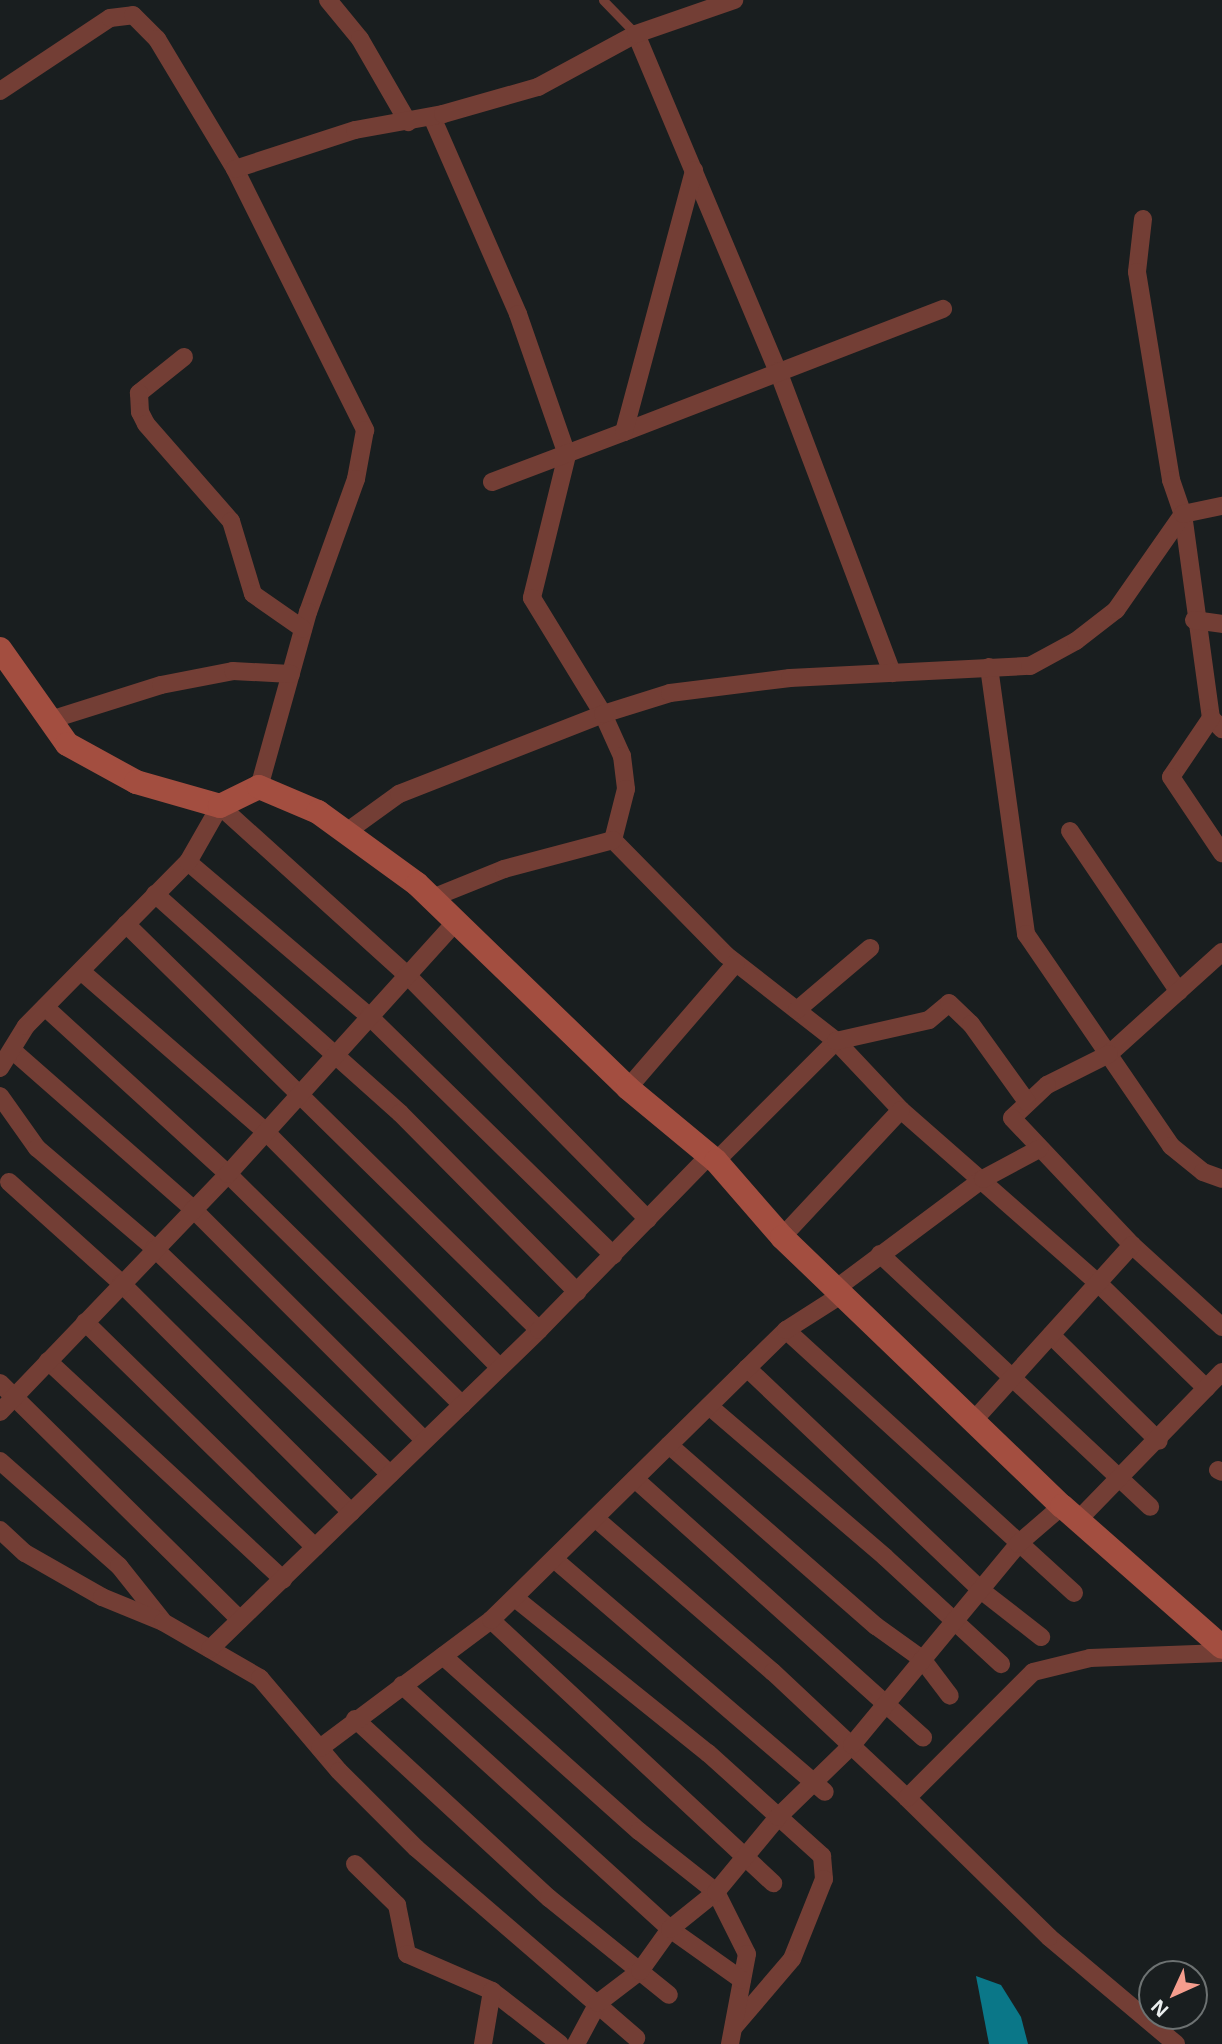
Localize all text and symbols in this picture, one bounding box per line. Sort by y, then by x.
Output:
north arrow [1138,1960,1208,2030]
text: N [1145,1994,1174,2023]

